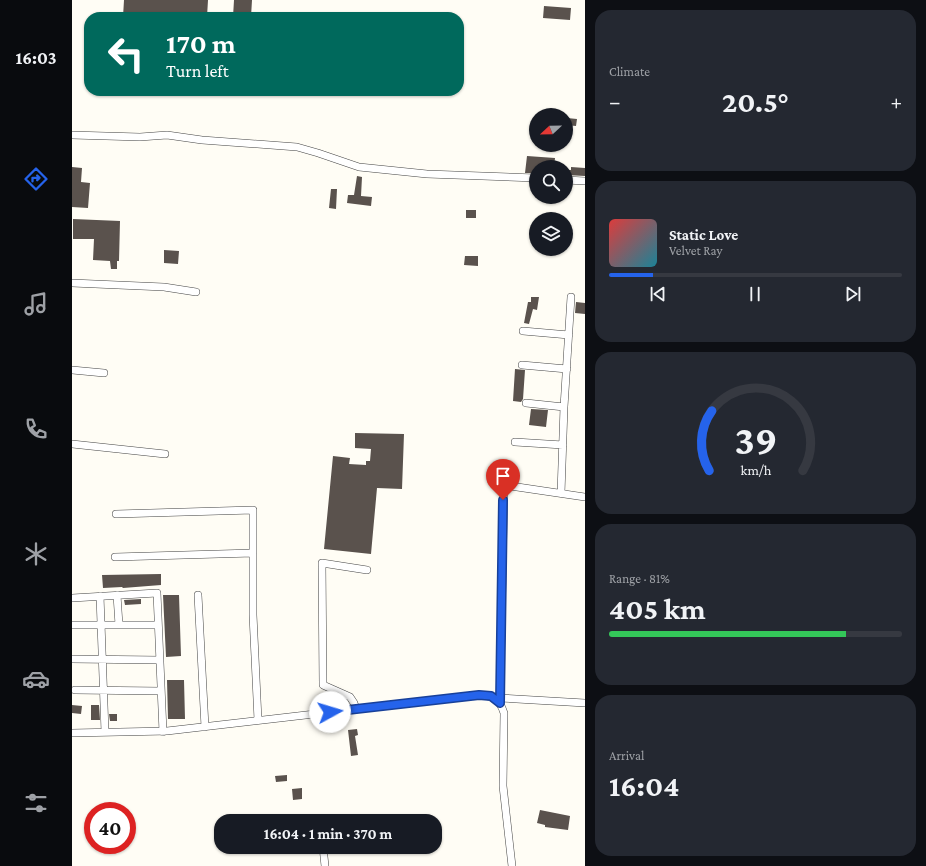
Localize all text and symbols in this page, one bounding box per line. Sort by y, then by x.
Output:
icon: left [100,28,152,80]
text: 170 m [166,28,236,59]
text: 16:03 [15,48,57,68]
text: Turn left [166,61,229,81]
text: Climate [609,64,650,79]
text: 20.5° [722,85,789,118]
text: − [609,89,621,114]
text: + [890,89,902,114]
north arrow [529,108,573,152]
map controls [529,108,573,256]
button: search [529,160,573,204]
icon: directions [22,165,50,193]
button: layers [529,212,573,256]
text: Static Love [669,227,738,243]
text: Velvet Ray [669,243,722,258]
icon: previous [647,283,669,305]
icon: pause [744,283,766,305]
icon: next [842,283,864,305]
icon: music [22,290,50,318]
icon: phone [22,415,50,443]
text: 39 [734,417,777,463]
pin [486,459,520,500]
text: km/h [740,462,771,478]
icon: arrive [492,465,514,487]
icon: climate [22,540,50,568]
text: Range · 81% [609,571,670,586]
text: 405 km [609,592,706,625]
icon: car [22,665,50,693]
position arrow [309,691,351,733]
text: Arrival [609,748,644,763]
text: 16:04 [609,769,679,802]
icon: filters [22,789,50,817]
speed limit sign: 40 [84,802,136,854]
text: 16:04 · 1 min · 370 m [264,826,392,842]

